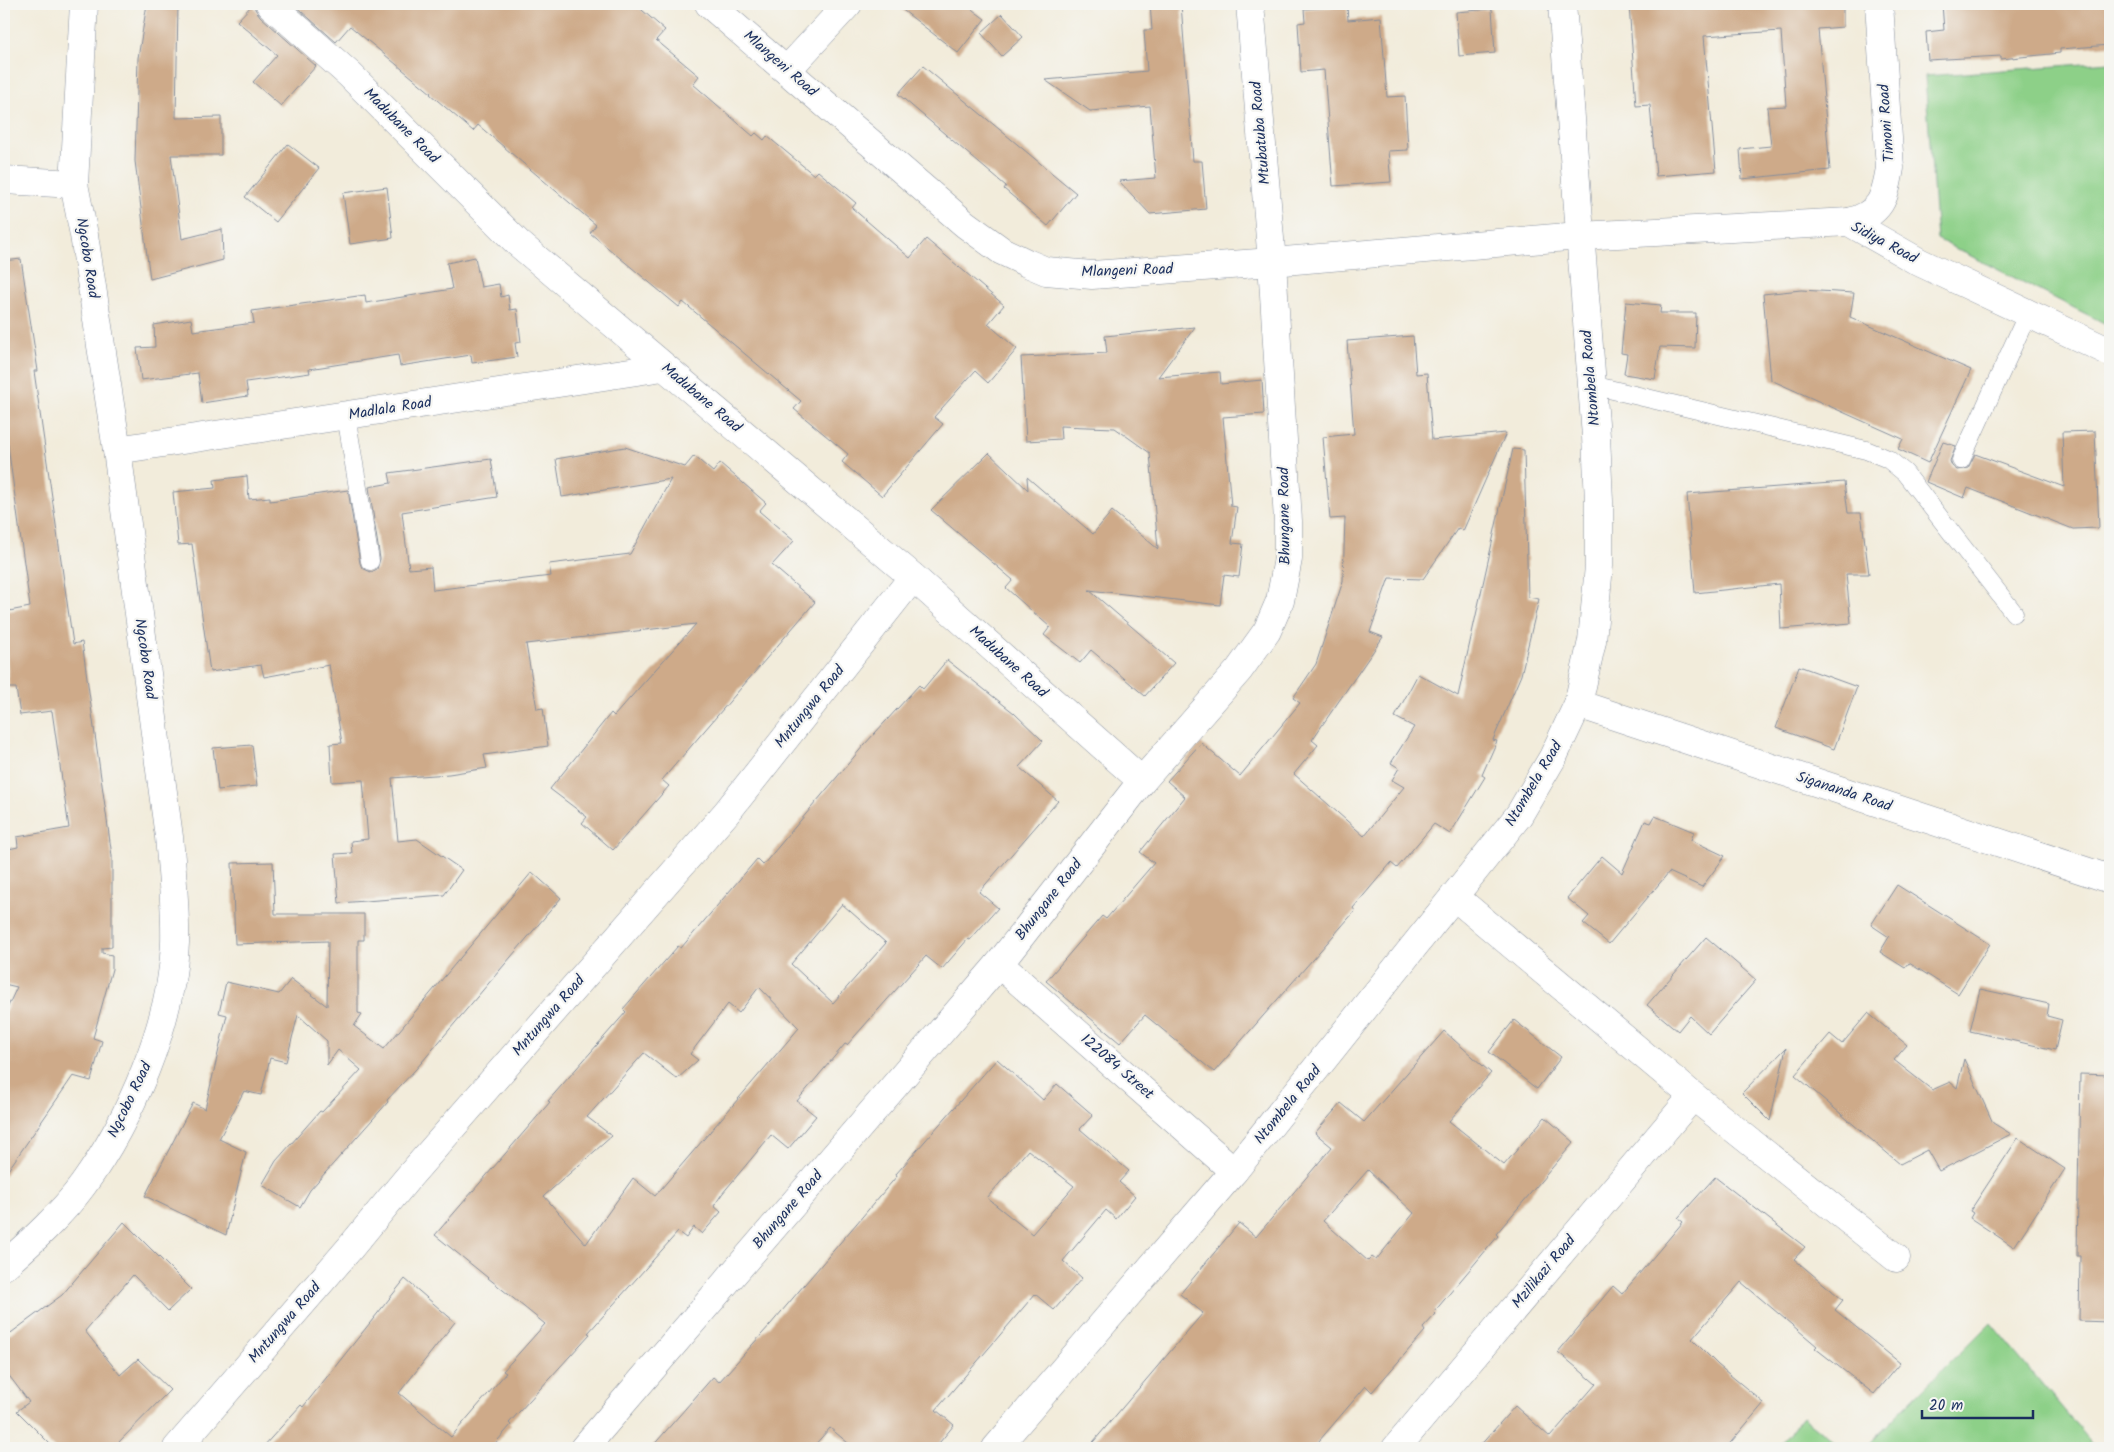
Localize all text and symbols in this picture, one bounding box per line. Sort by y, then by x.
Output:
street label: Mlangeni Road [737,25,823,104]
street label: Mtubatuba Road [1244,80,1277,186]
street label: Madubane Road [357,82,445,170]
street label: Timoni Road [1872,83,1902,163]
street label: Sidiya Road [1846,215,1922,271]
street label: Ngcobo Road [69,216,105,301]
street label: Mlangeni Road [1081,257,1174,285]
street label: Ntombela Road [1575,329,1607,427]
street label: Madubane Road [655,357,747,439]
street label: Madlala Road [347,391,434,427]
street label: Bhungane Road [1272,466,1298,565]
street label: Ngcobo Road [127,617,163,702]
street label: Madubane Road [963,620,1053,704]
street label: Mntungwa Road [769,660,851,754]
street label: Ntombela Road [1499,736,1569,831]
street label: Sigananda Road [1793,765,1895,819]
street label: Bhungane Road [1009,854,1089,946]
street label: Mntungwa Road [507,970,592,1062]
street label: 122084 Street [1075,1028,1159,1106]
street label: Ngcobo Road [101,1058,159,1142]
street label: Ntombela Road [1248,1060,1328,1150]
street label: Bhungane Road [747,1165,829,1255]
street label: Mzilikazi Road [1506,1230,1582,1314]
street label: Mntungwa Road [243,1277,328,1369]
scale bar [1922,1387,2033,1419]
text: 20 m [1929,1394,1963,1418]

